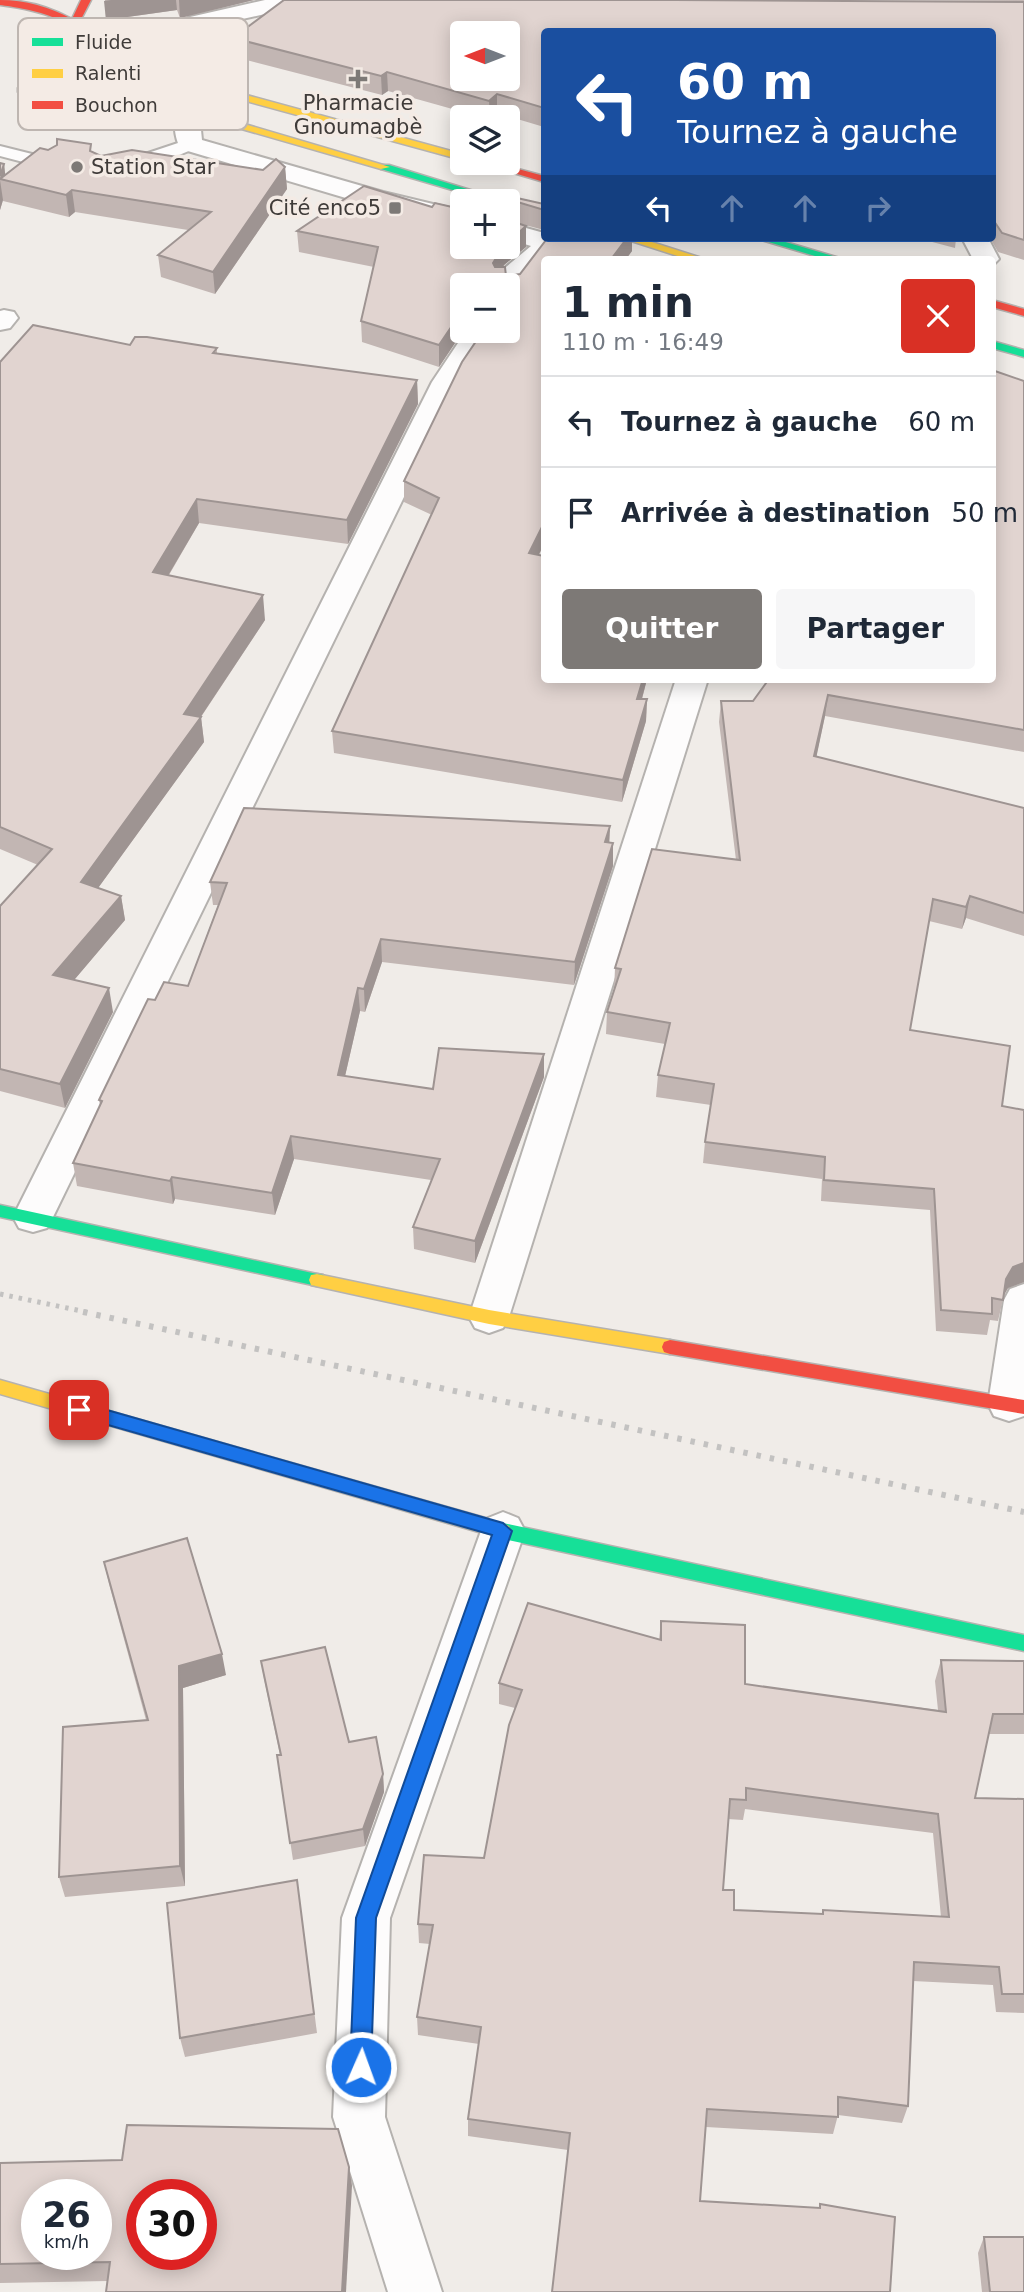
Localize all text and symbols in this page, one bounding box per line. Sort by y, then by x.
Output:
legend [18,18,248,130]
north arrow [450,21,520,91]
map controls [450,21,520,343]
text: Fluide [75,31,132,53]
text: 60 m [677,54,813,111]
icon: left [562,56,653,147]
text: Ralenti [75,62,141,84]
marker: Pharmacie Gnoumagbè [350,71,366,87]
place label: Pharmacie Gnoumagbè [294,91,422,139]
text: Bouchon [75,94,158,116]
button: layers [450,105,520,175]
text: Tournez à gauche [677,113,958,151]
place label: Station Star [91,155,216,179]
marker: Station Star [69,159,85,175]
button: + [450,189,520,259]
icon: left [640,189,678,227]
icon: ahead [713,189,751,227]
icon: ahead [786,189,824,227]
icon: right [859,189,897,227]
place label: Cité enco5 [269,196,381,220]
marker: Cité enco5 [387,200,403,216]
button: − [450,273,520,343]
text: 1 min [562,278,694,327]
button: close [901,279,975,353]
text: 110 m · 16:49 [562,329,724,355]
icon: left [562,403,600,441]
text: Tournez à gauche [621,407,878,437]
text: 60 m [908,407,975,437]
icon: arrive [562,494,600,532]
text: Arrivée à destination [621,498,930,528]
text: 50 m [951,498,1018,528]
button: Quitter [562,589,762,669]
button: Partager [776,589,975,669]
pin [49,1380,109,1440]
icon: arrive [60,1391,98,1429]
position arrow [324,2030,398,2104]
speed limit sign: 30 [126,2179,217,2270]
text: 26 [42,2195,91,2235]
text: km/h [44,2231,89,2252]

